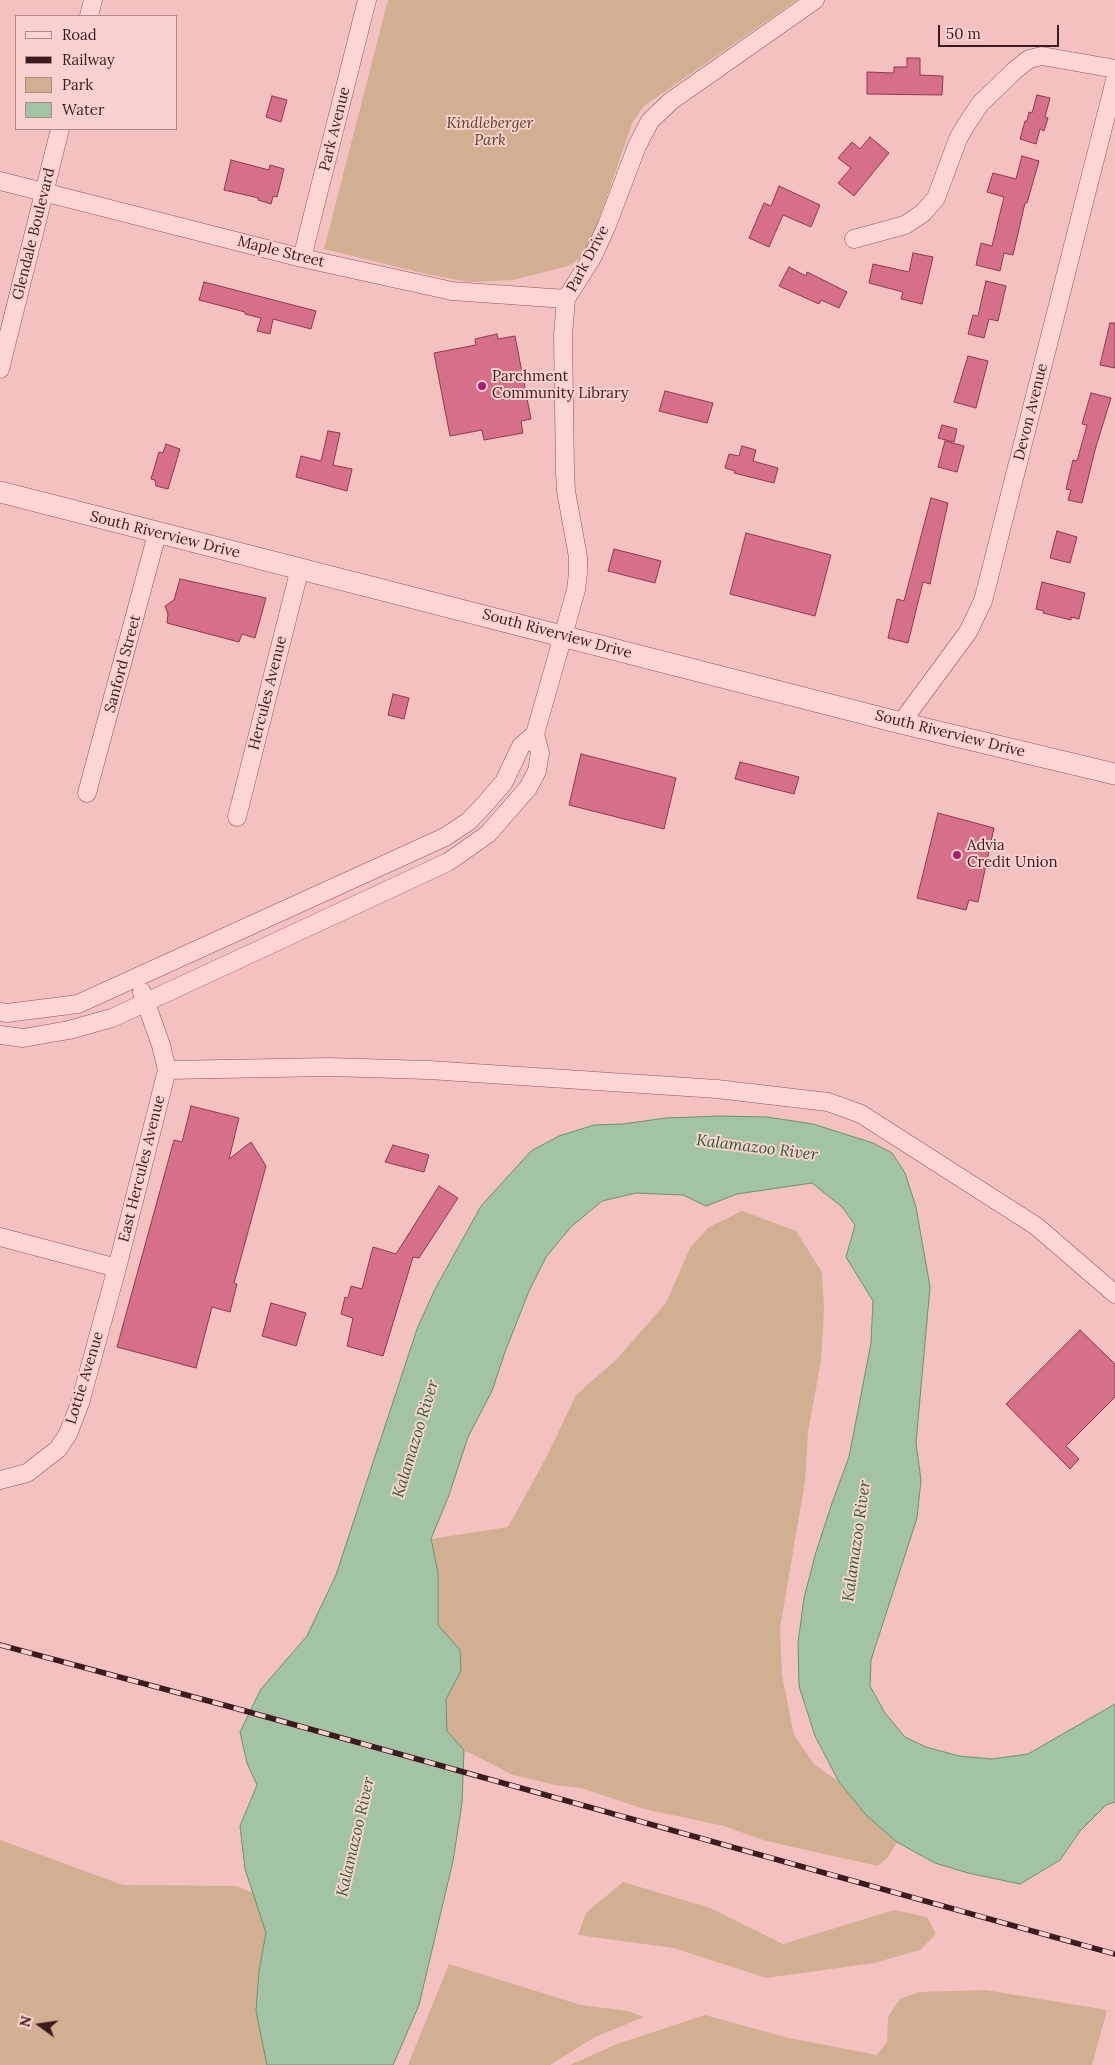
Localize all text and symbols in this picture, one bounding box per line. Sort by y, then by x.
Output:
legend [15,15,178,130]
scale bar [940,15,1061,47]
text: 50 m [946,24,981,43]
text: Road [62,25,97,44]
text: Railway [62,50,115,69]
text: Park [62,75,93,94]
street label: Park Avenue [316,85,354,173]
text: Water [62,100,104,119]
park label: Kindleberger Park [447,115,533,150]
street label: Glendale Boulevard [9,166,59,302]
street label: Park Drive [563,223,613,295]
street label: Maple Street [236,232,326,272]
street label: Devon Avenue [1010,362,1052,462]
place label: Parchment Community Library [492,368,629,403]
marker: Parchment Community Library [476,380,488,392]
street label: South Riverview Drive [88,508,242,562]
street label: South Riverview Drive [480,605,634,663]
street label: Sanford Street [101,613,145,715]
street label: Hercules Avenue [245,634,291,752]
street label: South Riverview Drive [873,707,1027,761]
place label: Advia Credit Union [967,837,1058,872]
marker: Advia Credit Union [951,849,963,861]
street label: East Hercules Avenue [115,1094,169,1244]
water label: Kalamazoo River [695,1131,819,1165]
street label: Lottie Avenue [62,1329,108,1427]
water label: Kalamazoo River [389,1378,443,1500]
water label: Kalamazoo River [839,1479,875,1603]
water label: Kalamazoo River [333,1775,379,1899]
north arrow [15,2000,65,2050]
text: N [15,2014,35,2029]

